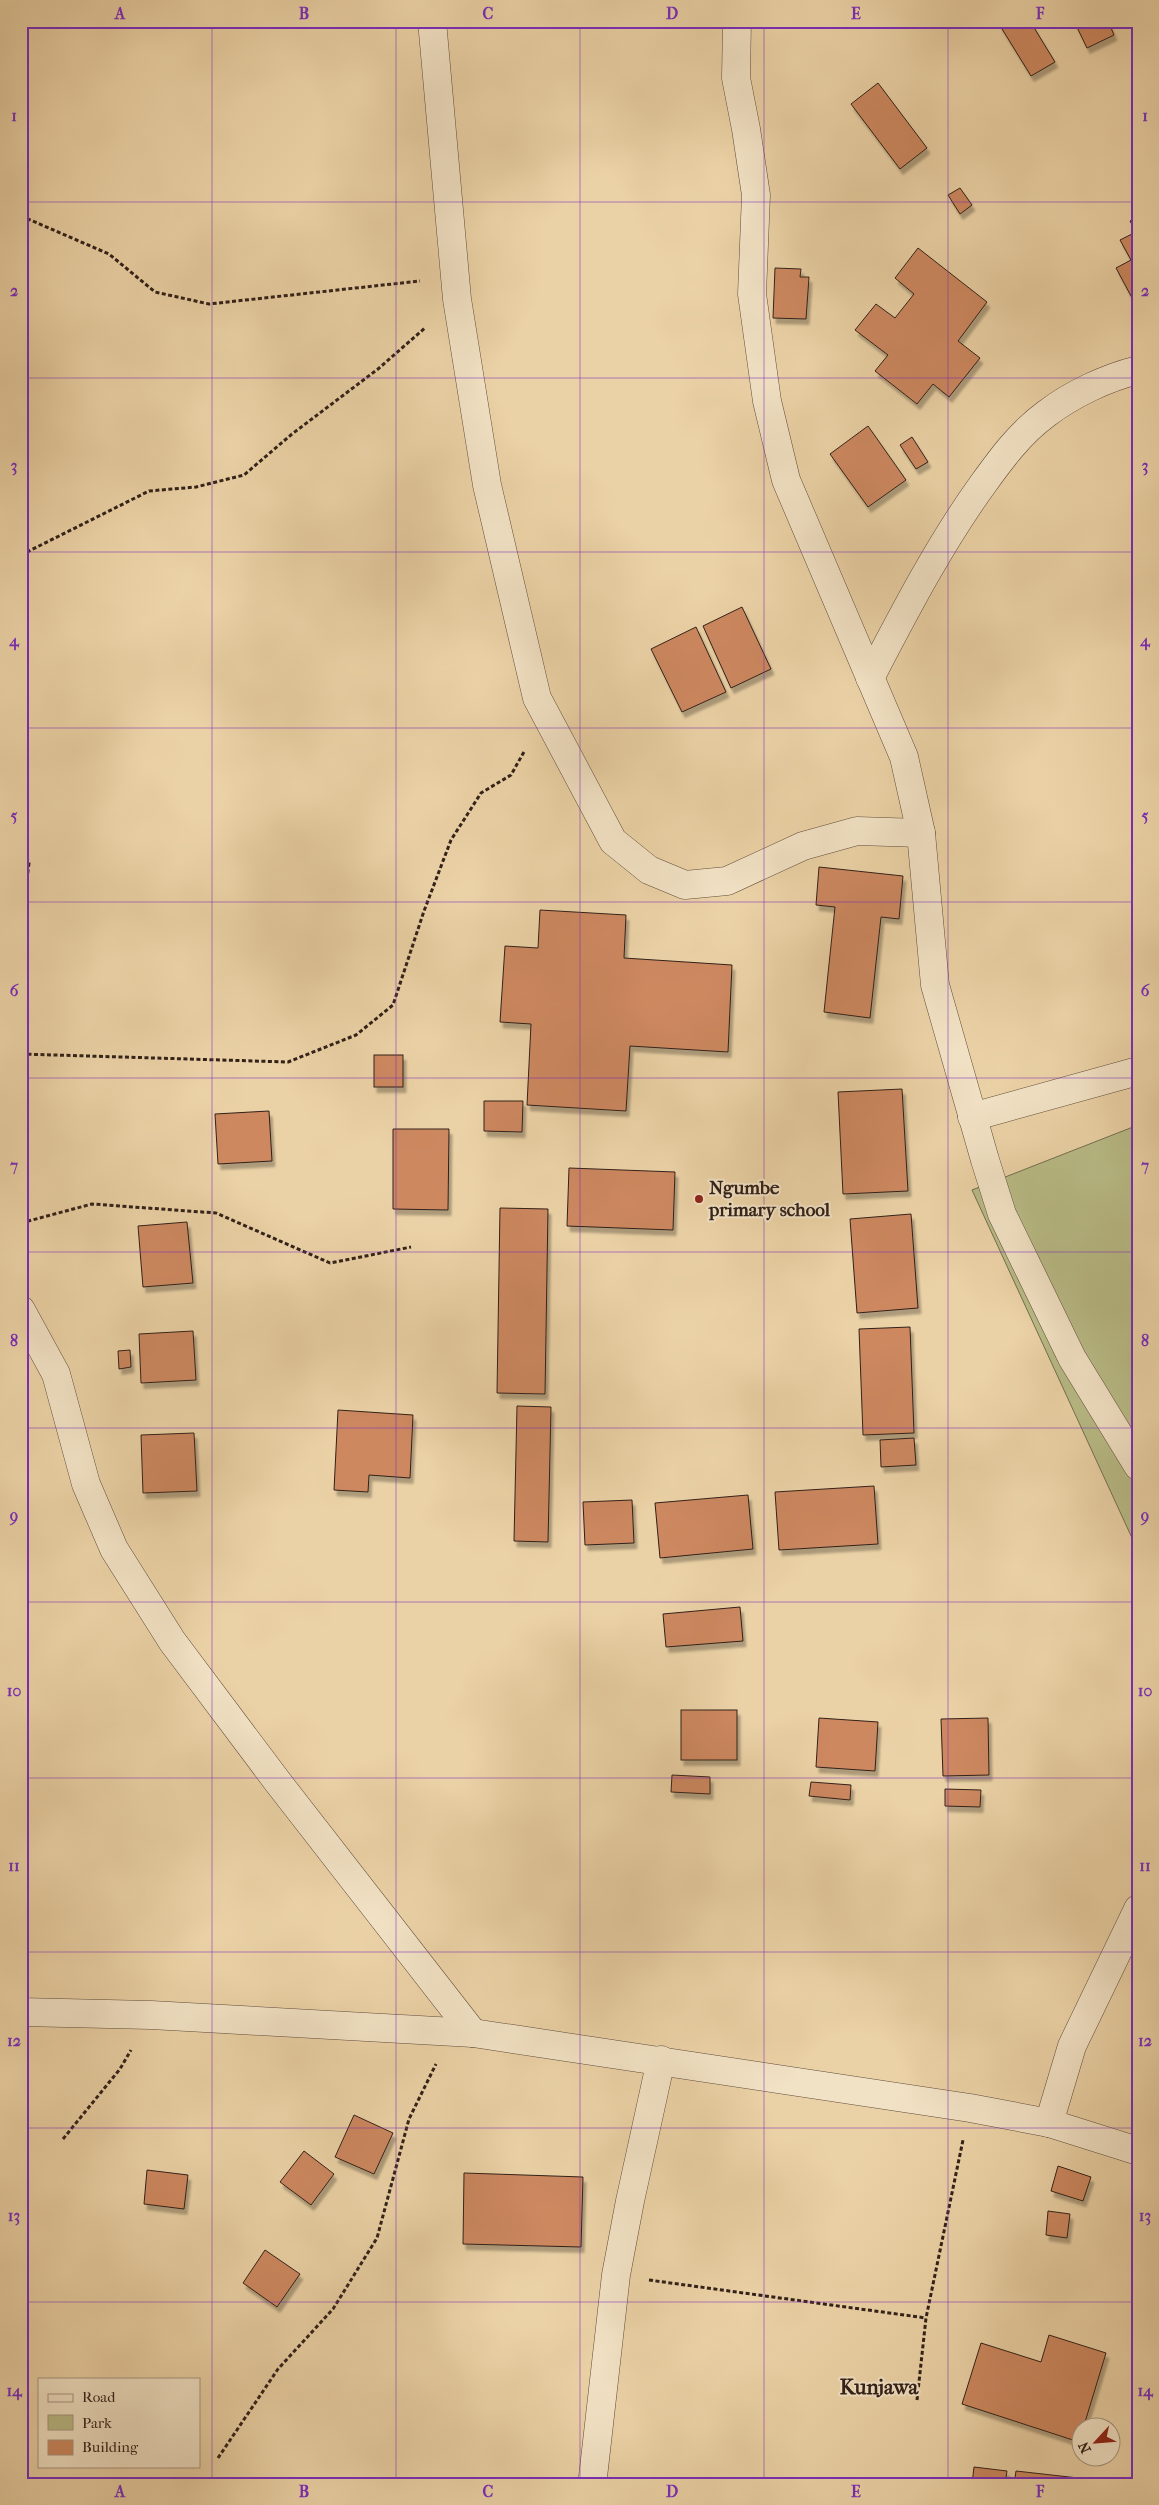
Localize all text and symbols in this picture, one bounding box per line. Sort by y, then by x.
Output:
text: A [114,4,126,23]
text: B [299,4,309,23]
text: C [483,4,494,23]
text: D [666,4,678,23]
text: E [851,4,861,23]
text: F [1035,4,1045,23]
text: 1 [11,106,17,125]
text: 1 [1142,106,1148,125]
text: 2 [10,281,18,300]
text: 2 [1141,281,1149,300]
text: 3 [11,456,17,476]
text: 3 [1142,456,1148,476]
text: 4 [8,631,20,651]
text: 4 [1139,631,1151,651]
text: 5 [11,806,18,825]
text: 5 [1142,806,1149,825]
text: 6 [10,981,19,1000]
text: 6 [1141,981,1150,1000]
text: 7 [9,1156,18,1175]
text: 7 [1140,1156,1149,1175]
place label: Ngumbe primary school [708,1177,831,1221]
marker: Ngumbe primary school [693,1193,705,1205]
text: 8 [10,1331,18,1350]
text: 8 [1141,1331,1149,1350]
text: 9 [9,1506,18,1526]
text: 9 [1140,1506,1149,1526]
text: 10 [7,1681,21,1700]
text: 10 [1138,1681,1152,1700]
text: 11 [8,1856,20,1875]
text: 11 [1139,1856,1151,1875]
text: 12 [7,2031,21,2050]
text: 12 [1138,2031,1152,2050]
text: 13 [8,2206,20,2226]
text: 13 [1139,2206,1151,2226]
district label: Kunjawa [840,2375,920,2399]
legend [38,2378,200,2468]
text: 14 [6,2381,23,2401]
text: 14 [1137,2381,1154,2401]
text: Road [82,2388,116,2406]
text: Park [82,2414,112,2432]
north arrow [1072,2418,1122,2468]
text: Building [82,2438,139,2456]
text: N [1075,2439,1095,2456]
text: A [114,2482,126,2501]
text: B [299,2482,309,2501]
text: C [483,2482,494,2501]
text: D [666,2482,678,2501]
text: E [851,2482,861,2501]
text: F [1035,2482,1045,2501]

